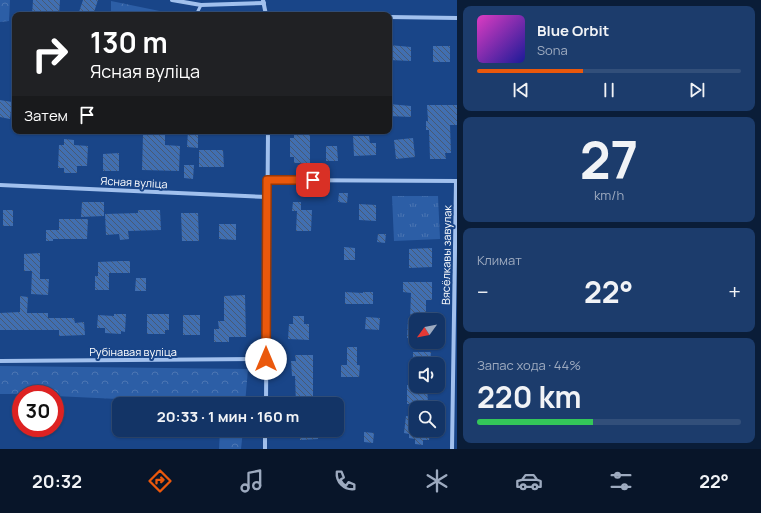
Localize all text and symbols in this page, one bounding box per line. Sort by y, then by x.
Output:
text: Blue Orbit [537,20,609,41]
text: 130 m [90,23,168,61]
icon: right [24,28,76,80]
text: Sona [537,41,568,59]
text: Ясная вуліца [90,59,200,83]
icon: previous [510,79,532,101]
icon: pause [598,79,620,101]
icon: next [686,79,708,101]
icon: arrive [76,104,98,126]
text: Затем [24,105,68,126]
text: 27 [580,124,638,195]
pin [296,163,330,197]
icon: arrive [302,169,324,191]
street label: Ясная вуліца [100,173,168,191]
text: km/h [594,186,624,204]
street label: Вясёлкавы завулак [438,204,454,305]
text: Климат [477,251,522,269]
text: 22° [584,271,633,312]
text: − [477,277,489,307]
text: + [728,277,741,307]
north arrow [409,313,445,349]
map controls [409,313,445,437]
position arrow [245,338,287,380]
street label: Рубінавая вуліца [89,344,177,359]
text: Запас хода · 44% [477,356,581,374]
button: sound [409,357,445,393]
text: 220 km [477,376,582,417]
speed limit sign: 30 [12,385,64,437]
button: search [409,401,445,437]
text: 20:33 · 1 мин · 160 m [157,406,299,427]
icon: directions [146,467,174,495]
icon: music [238,467,266,495]
icon: phone [331,467,359,495]
icon: climate [423,467,451,495]
icon: car [515,467,543,495]
icon: filters [607,467,635,495]
text: 20:32 [32,469,82,493]
text: 22° [699,469,729,493]

